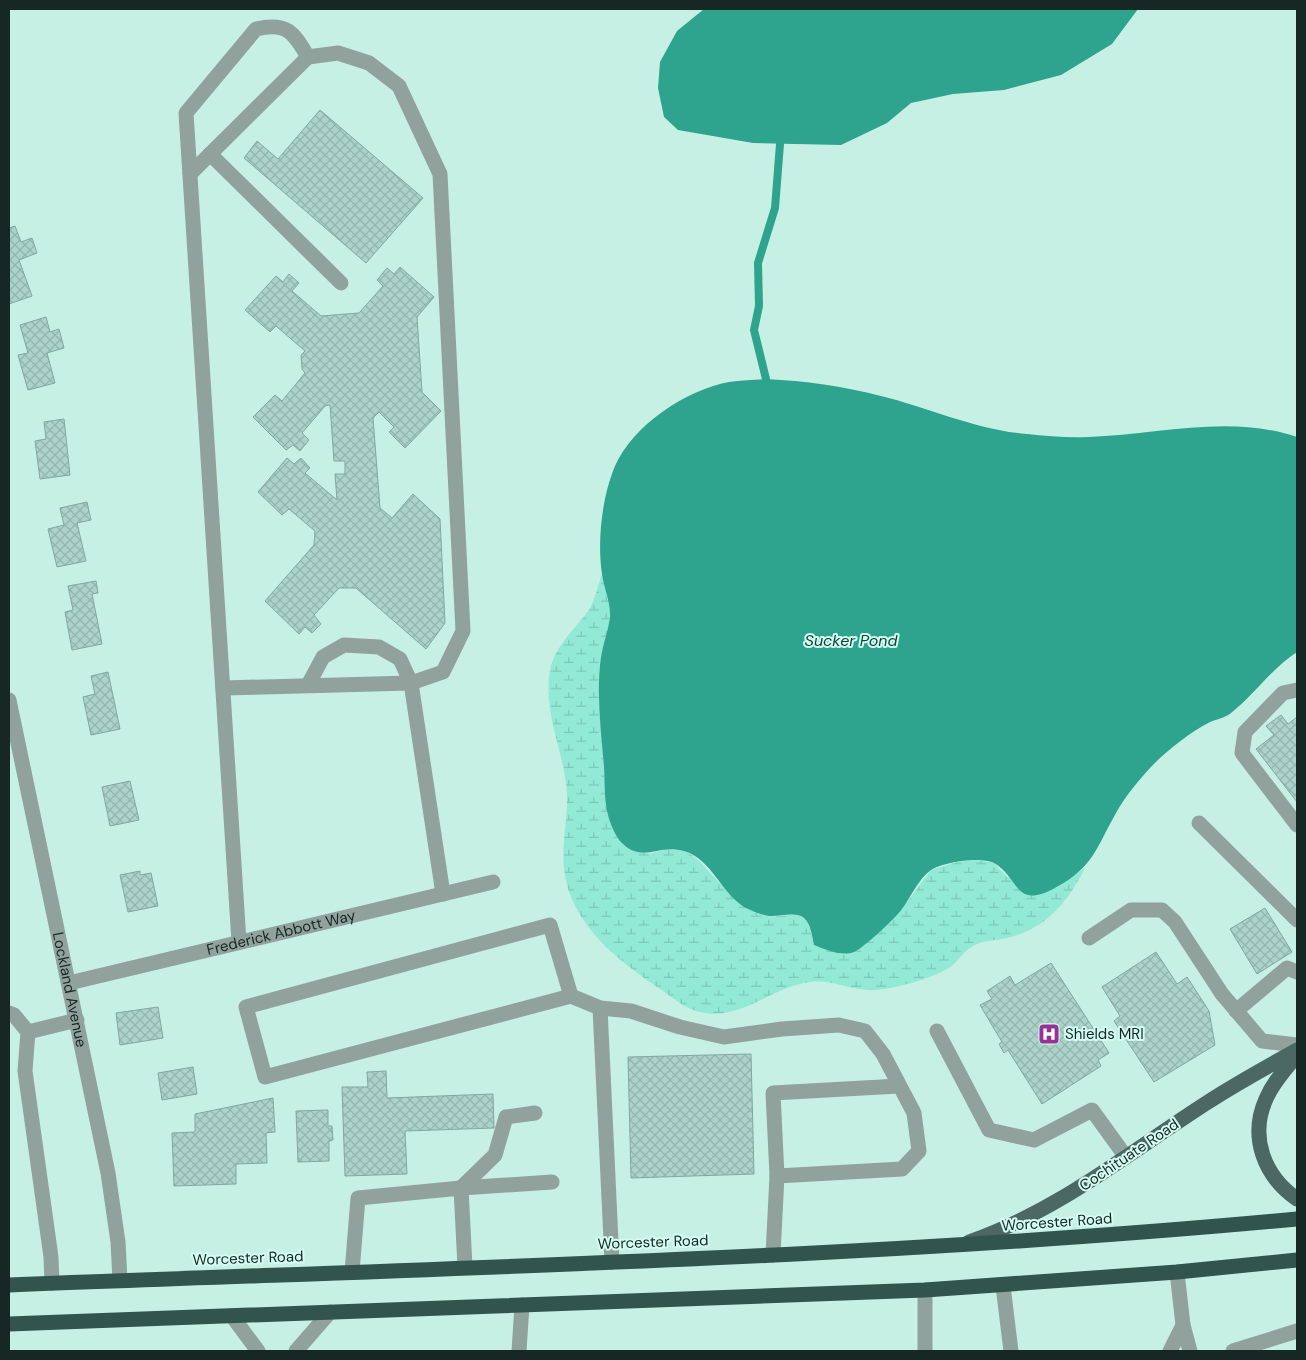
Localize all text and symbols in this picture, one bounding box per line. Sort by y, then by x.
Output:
water label: Sucker Pond [805,630,898,651]
street label: Frederick Abbott Way [205,905,358,960]
street label: Lockland Avenue [48,930,91,1049]
hospital icon: Shields MRI [1037,1022,1061,1046]
place label: Shields MRI [1065,1024,1144,1044]
street label: Cochituate Road [1075,1114,1183,1196]
street label: Worcester Road [1001,1208,1113,1236]
street label: Worcester Road [597,1230,709,1254]
street label: Worcester Road [192,1246,304,1270]

